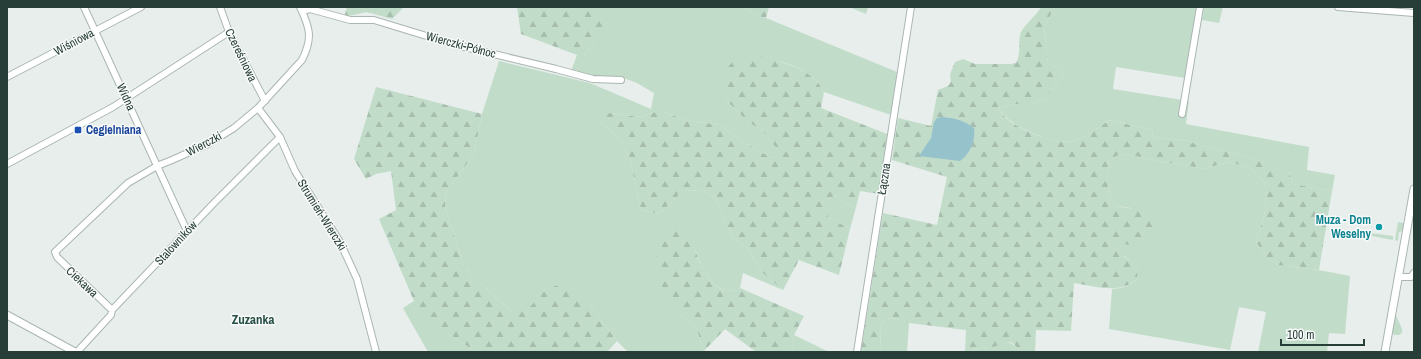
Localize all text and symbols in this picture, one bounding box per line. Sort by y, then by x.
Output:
street label: Wiśniowa [51,25,97,59]
street label: Czereśniowa [221,26,261,85]
street label: Wierczki-Północ [424,28,498,62]
street label: Widna [113,81,139,114]
place label: Cegielniana [86,122,142,138]
marker: Cegielniana [73,125,83,135]
street label: Wierczki [183,128,225,160]
street label: Łączna [874,162,894,196]
street label: Strumień-Wierczki [294,176,350,254]
place label: Muza - Dom Weselny [1316,212,1372,242]
street label: Stalowników [151,217,201,269]
marker: Muza - Dom Weselny [1374,222,1384,232]
street label: Ciekawa [63,263,102,301]
district label: Zuzanka [232,311,274,328]
scale bar [1281,321,1364,347]
text: 100 m [1287,327,1314,343]

